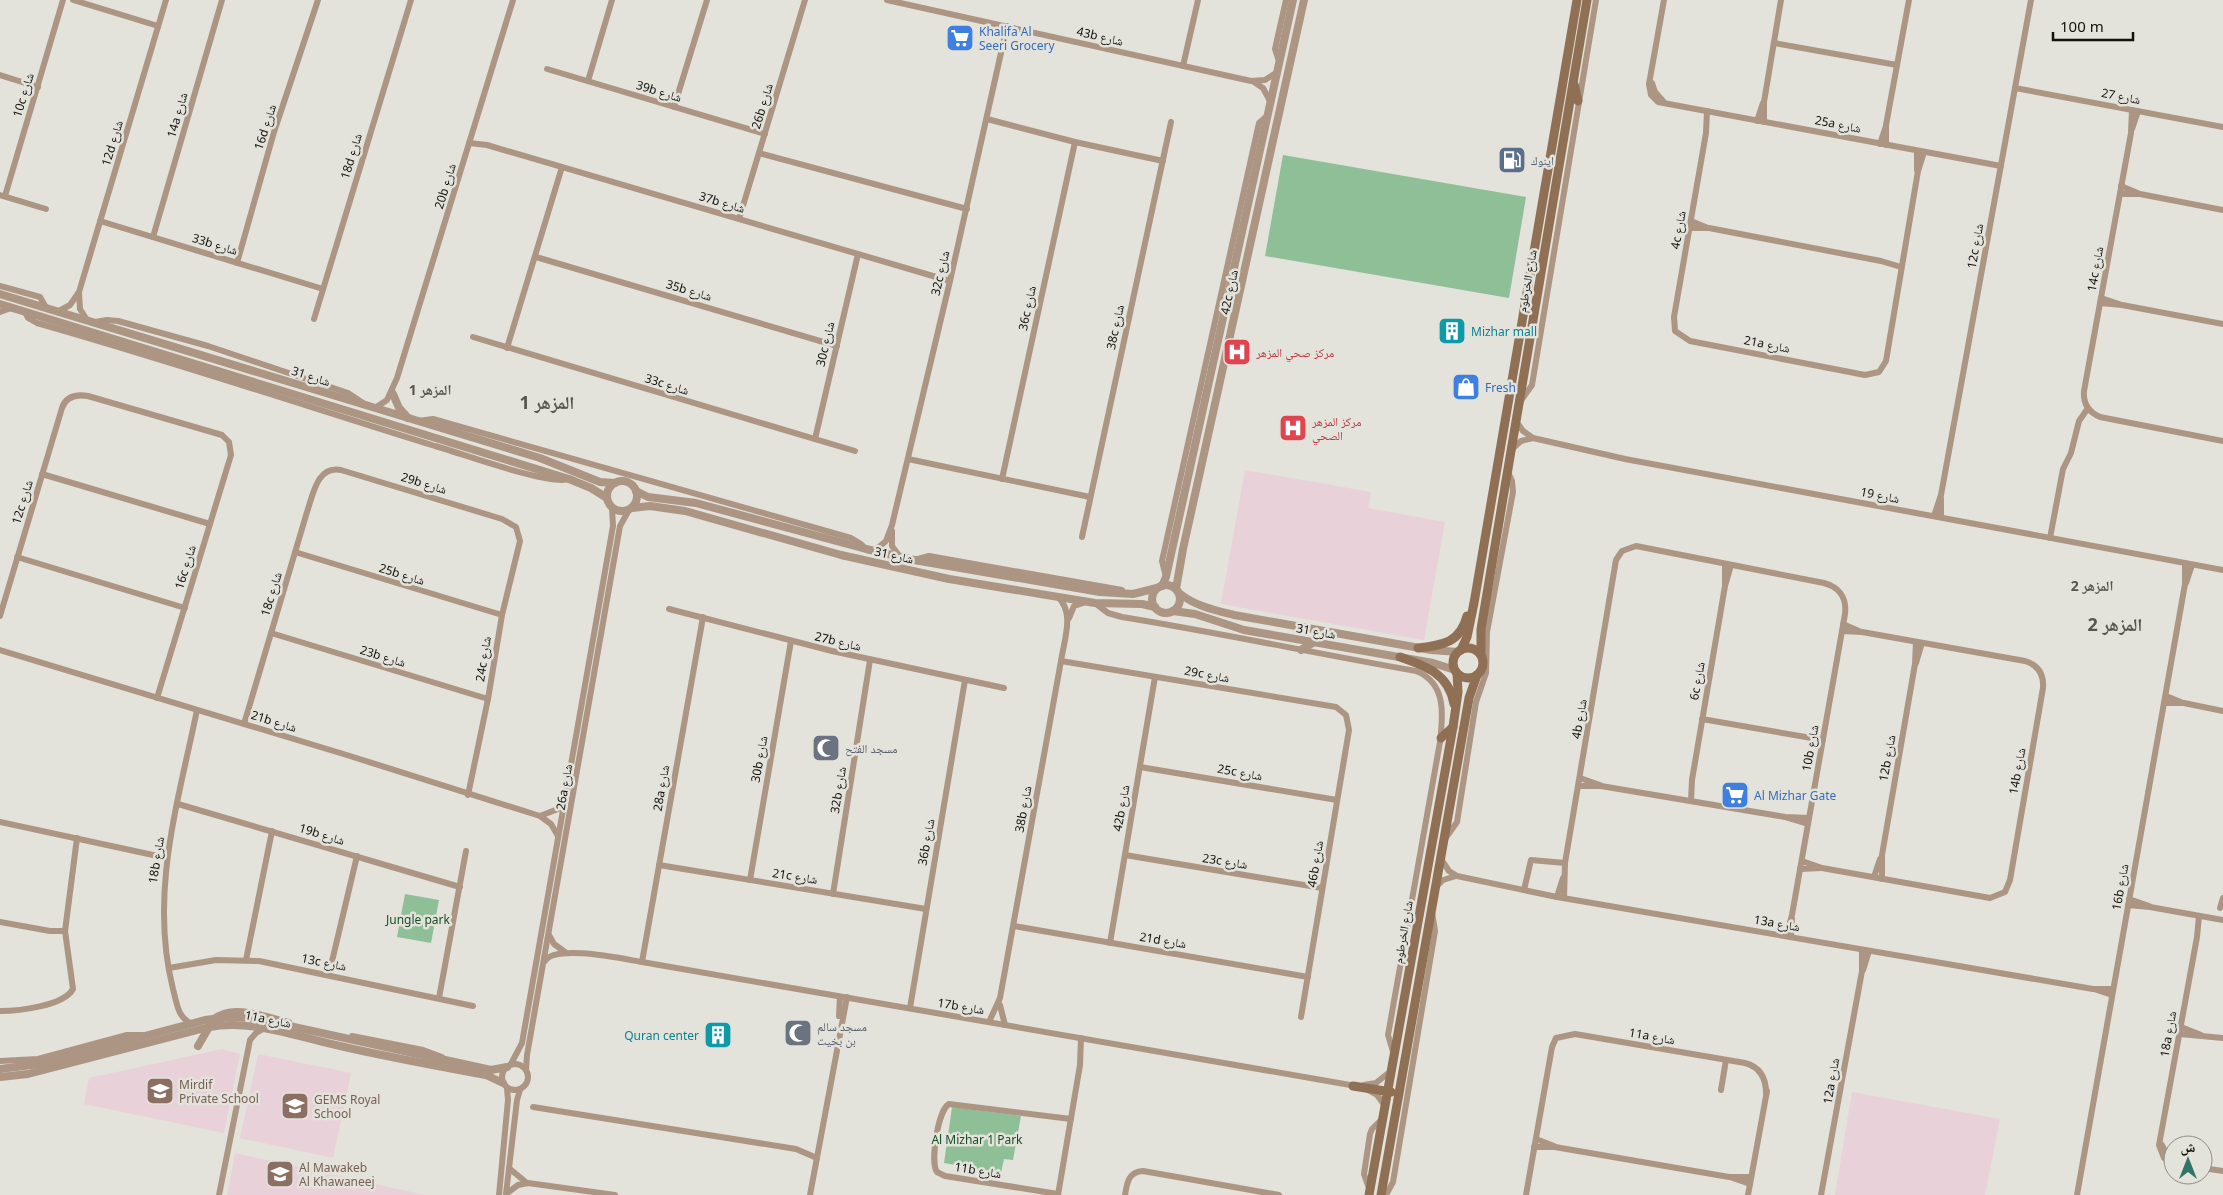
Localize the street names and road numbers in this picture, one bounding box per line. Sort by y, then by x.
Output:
street label: 43b شارع [1075,22,1125,50]
street label: 10c شارع [8,71,38,119]
street label: 39b شارع [634,76,684,106]
street label: 26b شارع [747,81,777,131]
street label: شارع 27 [2100,84,2142,108]
street label: 14a شارع [162,90,192,140]
street label: 16d شارع [250,102,280,152]
street label: 25a شارع [1814,111,1863,137]
street label: 12d شارع [97,118,127,168]
street label: 18d شارع [336,131,366,181]
street label: 20b شارع [430,161,460,211]
street label: 37b شارع [697,187,747,217]
street label: 4c شارع [1666,209,1690,250]
street label: 12c شارع [1963,222,1987,270]
street label: 33b شارع [190,229,240,259]
street label: 14c شارع [2083,245,2107,293]
street label: شارع الخرطوم [1513,248,1541,314]
street label: 32c شارع [927,249,953,297]
street label: 42c شارع [1216,268,1242,316]
street label: 35b شارع [664,275,714,305]
street label: 36c شارع [1014,284,1040,332]
street label: 38c شارع [1102,303,1128,351]
street label: 30c شارع [812,320,838,368]
street label: 21a شارع [1743,331,1792,357]
street label: شارع 31 [290,362,333,390]
street label: 33c شارع [643,369,691,399]
street label: 29b شارع [399,468,449,498]
street label: 12c شارع [7,478,37,526]
street label: شارع 19 [1859,483,1901,507]
street label: 16c شارع [170,543,200,591]
street label: شارع 31 [873,543,915,567]
street label: 25b شارع [377,559,427,589]
street label: 18c شارع [256,570,286,618]
street label: شارع 31 [1295,619,1337,643]
street label: 27b شارع [813,627,863,655]
street label: 24c شارع [471,635,495,683]
street label: 23b شارع [358,641,408,671]
street label: 6c شارع [1685,660,1709,701]
street label: 29c شارع [1183,662,1231,686]
street label: 4b شارع [1567,698,1591,740]
street label: 21b شارع [249,706,299,736]
street label: 10b شارع [1798,723,1822,773]
street label: 12b شارع [1875,733,1899,783]
street label: 30b شارع [747,734,771,784]
street label: 14b شارع [2005,746,2029,796]
street label: 25c شارع [1216,760,1264,784]
street label: 26a شارع [552,763,576,811]
street label: 28a شارع [649,764,673,812]
street label: 32b شارع [826,765,850,815]
street label: 42b شارع [1109,783,1133,833]
street label: 38b شارع [1011,784,1035,834]
street label: 36b شارع [914,817,938,867]
street label: 19b شارع [297,819,347,849]
street label: 18b شارع [144,835,168,885]
street label: 46b شارع [1303,839,1327,889]
street label: 23c شارع [1201,849,1249,873]
street label: 16b شارع [2108,862,2132,912]
street label: 21c شارع [771,864,819,888]
street label: شارع الخرطوم [1389,899,1417,965]
street label: 13a شارع [1753,911,1801,935]
street label: 21d شارع [1138,928,1188,952]
street label: 13c شارع [300,949,348,975]
street label: 17b شارع [936,994,986,1018]
street label: 11a شارع [244,1006,293,1032]
street label: 18a شارع [2156,1010,2180,1058]
street label: 11a شارع [1628,1024,1676,1048]
street label: 12a شارع [1819,1057,1843,1105]
street label: 11b شارع [953,1158,1003,1182]

